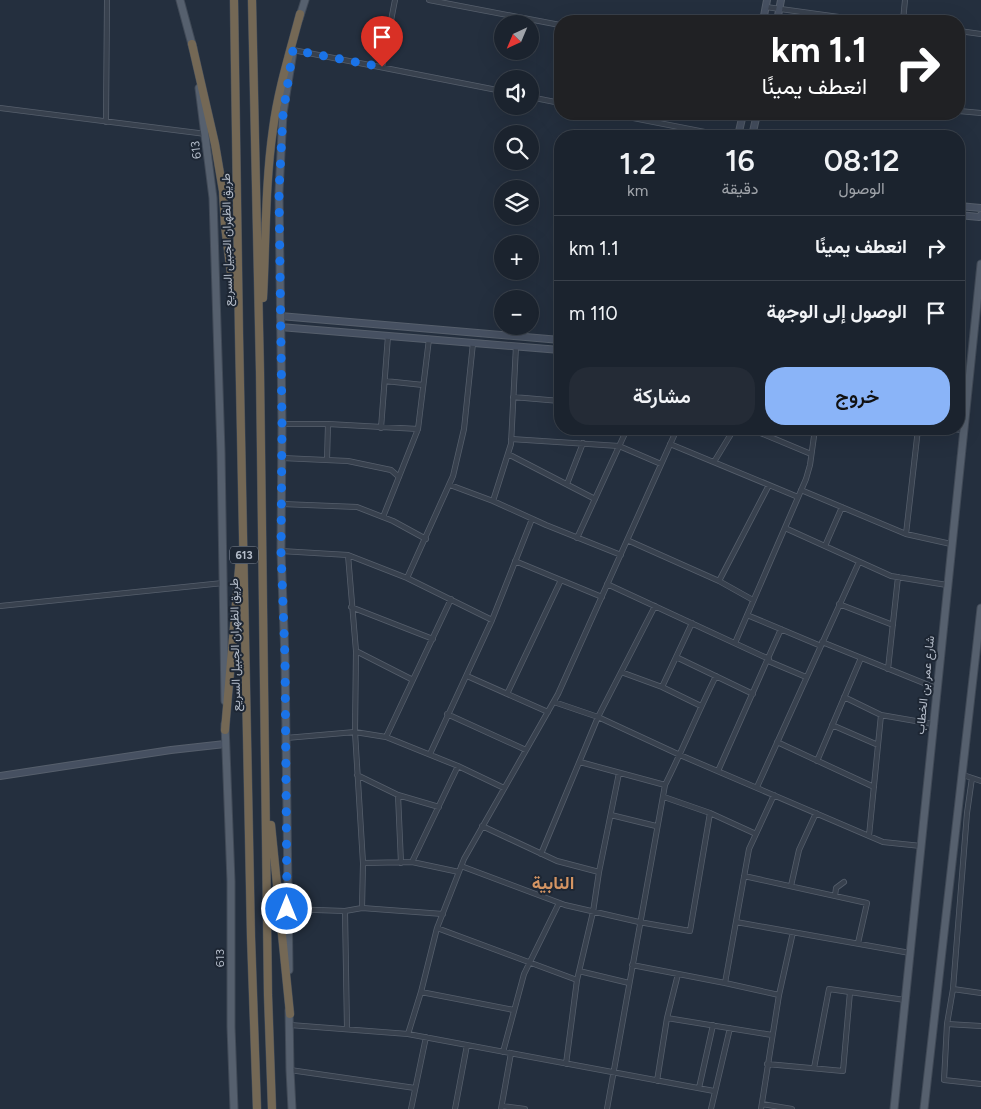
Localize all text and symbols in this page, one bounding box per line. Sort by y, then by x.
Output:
north arrow [494,15,539,60]
map controls [494,15,539,335]
pin [361,16,403,67]
icon: arrive [368,23,396,51]
text: 1.1 km [771,29,867,71]
icon: right [885,35,950,100]
button: sound [494,70,539,115]
text: انعطف يمينًا [762,73,867,100]
button: search [494,125,539,170]
street label: 613 [188,140,204,160]
text: 16 [725,142,755,179]
text: 08:12 [824,142,900,179]
text: 1.2 [619,145,656,182]
street label: طريق الظهران الجبيل السريع [219,173,237,307]
text: دقيقة [721,179,758,198]
text: الوصول [839,179,885,198]
button: layers [494,180,539,225]
text: km [627,181,648,200]
icon: right [922,234,950,262]
button: + [494,235,539,280]
text: انعطف يمينًا [815,235,907,258]
text: 1.1 km [569,237,619,260]
button: − [494,290,539,335]
icon: arrive [922,299,950,327]
text: الوصول إلى الوجهة [767,300,907,323]
text: 110 m [569,302,618,325]
button: مشاركة [569,367,755,425]
button: خروج [765,367,950,425]
road number: 613 [230,546,258,564]
street label: طريق الظهران الجبيل السريع [227,578,245,712]
street label: شارع عمر بن الخطاب [913,635,939,735]
district label: النابية [532,872,574,894]
position arrow [260,882,312,934]
street label: 613 [213,949,227,967]

